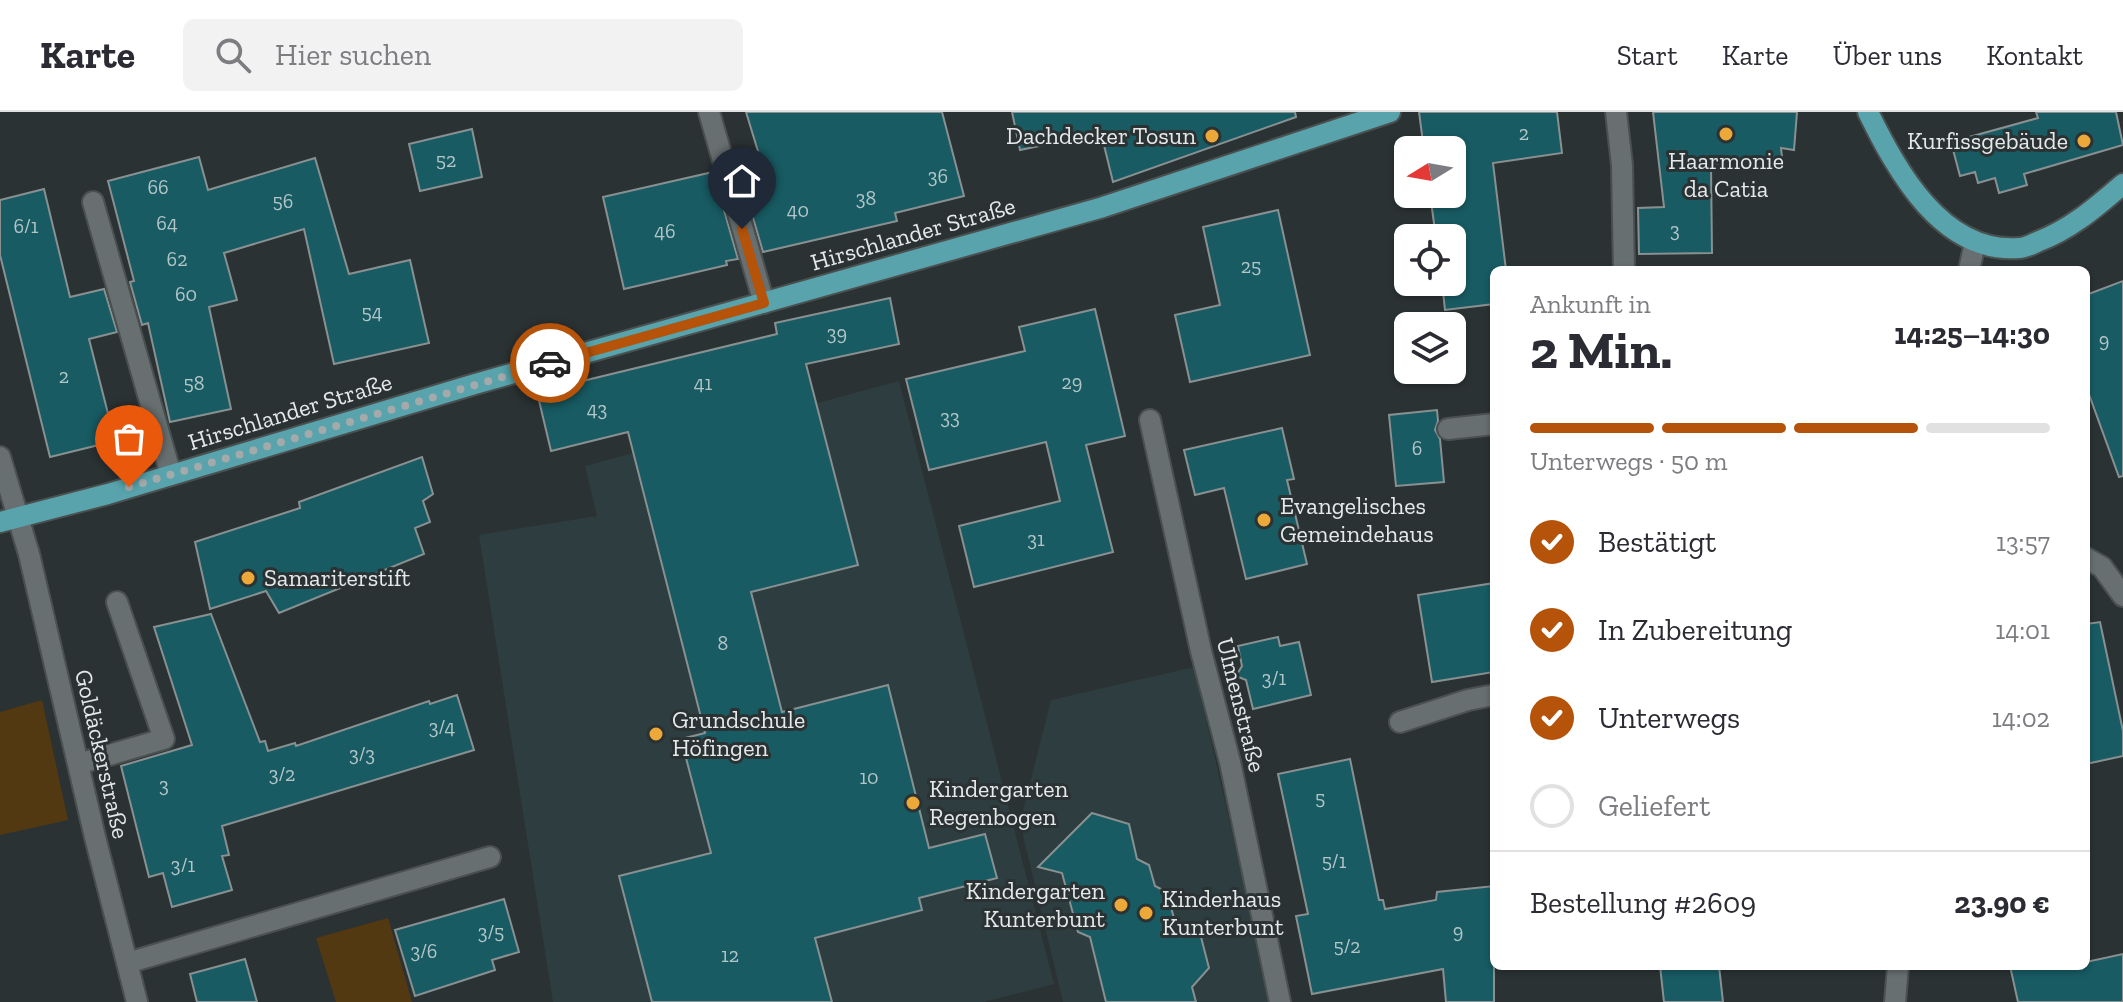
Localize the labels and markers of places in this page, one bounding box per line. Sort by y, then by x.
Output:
place label: Dachdecker Tosun [1006,121,1196,150]
marker: Haarmonie da Catia [1717,125,1735,143]
place label: Kurfissgebäude [1907,126,2068,155]
marker: Dachdecker Tosun [1203,127,1221,145]
marker: Kurfissgebäude [2075,132,2093,150]
place label: Haarmonie da Catia [1668,146,1784,203]
pin [708,147,776,229]
pin [95,405,163,487]
place label: Evangelisches Gemeindehaus [1280,491,1434,548]
marker: Evangelisches Gemeindehaus [1255,511,1273,529]
place label: Samariterstift [264,563,411,592]
marker: Samariterstift [239,569,257,587]
place label: Grundschule Höfingen [672,705,805,762]
marker: Grundschule Höfingen [647,725,665,743]
place label: Kindergarten Regenbogen [929,774,1068,831]
marker: Kindergarten Regenbogen [904,794,922,812]
place label: Kindergarten Kunterbunt [966,876,1105,933]
place label: Kinderhaus Kunterbunt [1162,884,1284,941]
marker: Kindergarten Kunterbunt [1112,896,1130,914]
marker: Kinderhaus Kunterbunt [1137,904,1155,922]

